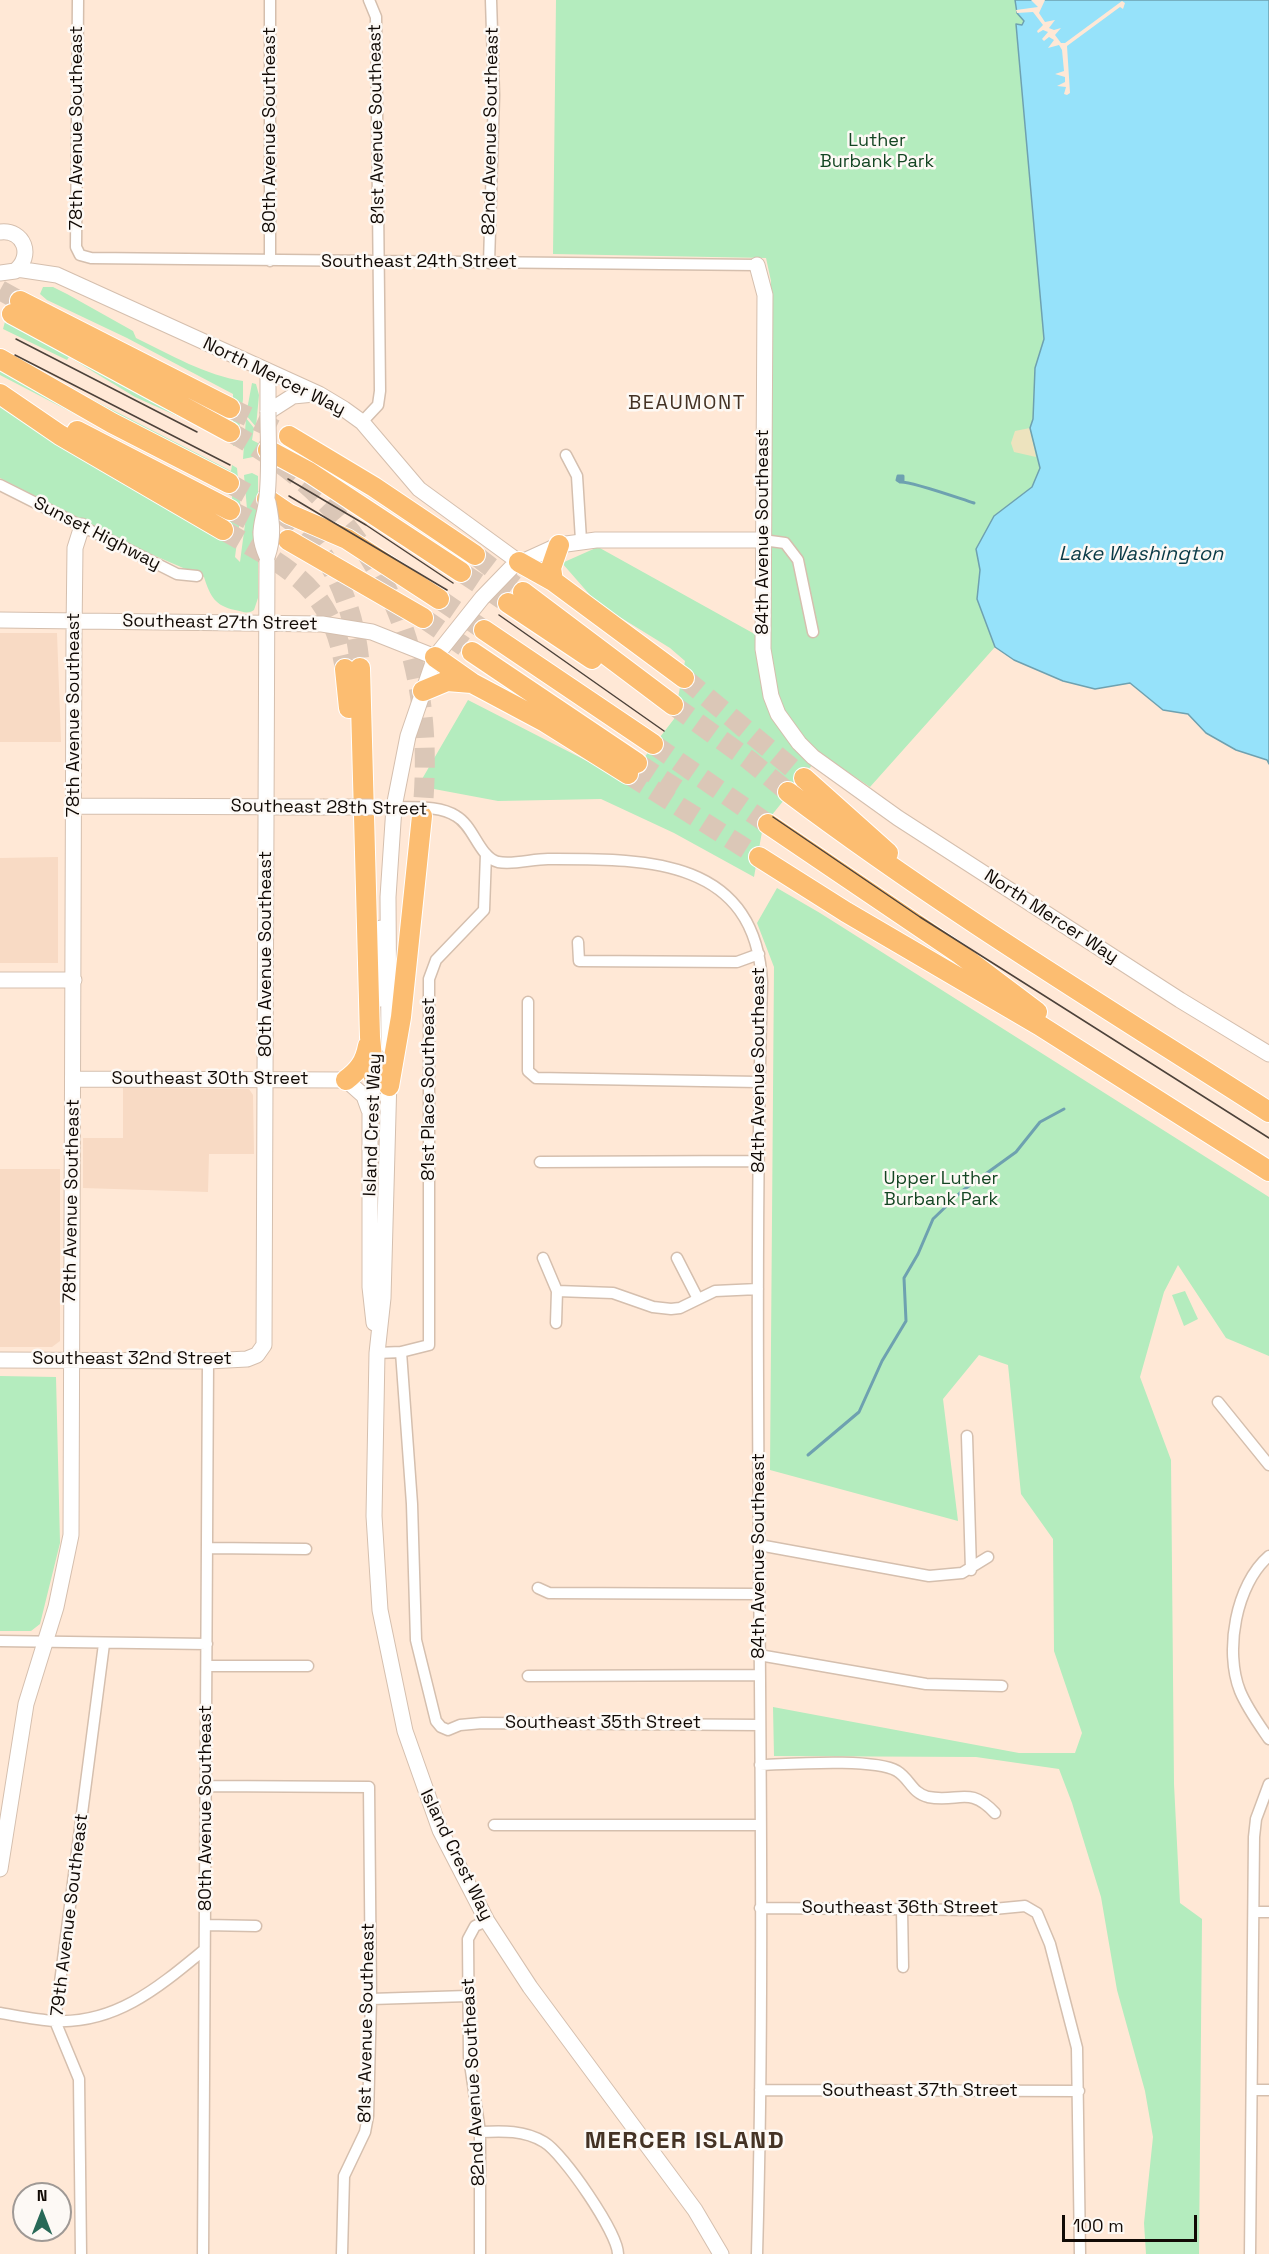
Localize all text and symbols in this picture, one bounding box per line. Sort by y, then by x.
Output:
street label: 81st Avenue Southeast [364,24,390,224]
street label: 78th Avenue Southeast [66,26,88,230]
street label: 80th Avenue Southeast [259,27,281,233]
street label: 82nd Avenue Southeast [478,27,504,235]
park label: Luther Burbank Park [820,130,934,172]
street label: Southeast 24th Street [321,251,517,273]
street label: North Mercer Way [199,333,349,421]
district label: BEAUMONT [628,392,746,416]
street label: 84th Avenue Southeast [752,429,774,635]
street label: Sunset Highway [30,493,164,575]
water label: Lake Washington [1059,543,1223,567]
street label: Southeast 27th Street [122,610,318,636]
street label: 78th Avenue Southeast [63,613,85,817]
street label: Southeast 28th Street [231,795,427,821]
street label: 80th Avenue Southeast [255,851,277,1057]
street label: North Mercer Way [980,865,1122,969]
street label: 84th Avenue Southeast [748,967,770,1173]
street label: 81st Place Southeast [418,997,440,1181]
street label: Island Crest Way [360,1053,386,1197]
street label: Southeast 30th Street [112,1068,308,1090]
street label: 78th Avenue Southeast [59,1099,85,1303]
park label: Upper Luther Burbank Park [884,1168,998,1210]
street label: Southeast 32nd Street [32,1348,232,1370]
street label: 84th Avenue Southeast [748,1453,770,1659]
street label: 80th Avenue Southeast [195,1705,217,1911]
street label: Southeast 35th Street [505,1712,701,1734]
street label: Island Crest Way [415,1786,497,1924]
street label: 79th Avenue Southeast [47,1812,93,2018]
street label: Southeast 36th Street [802,1897,998,1919]
street label: 81st Avenue Southeast [354,1923,380,2123]
street label: 82nd Avenue Southeast [458,1977,490,2187]
street label: Southeast 37th Street [822,2080,1018,2102]
district label: MERCER ISLAND [585,2127,785,2155]
north arrow [12,2182,72,2242]
text: N [37,2185,47,2206]
scale bar [1065,2203,1200,2241]
text: 100 m [1073,2214,1124,2237]

